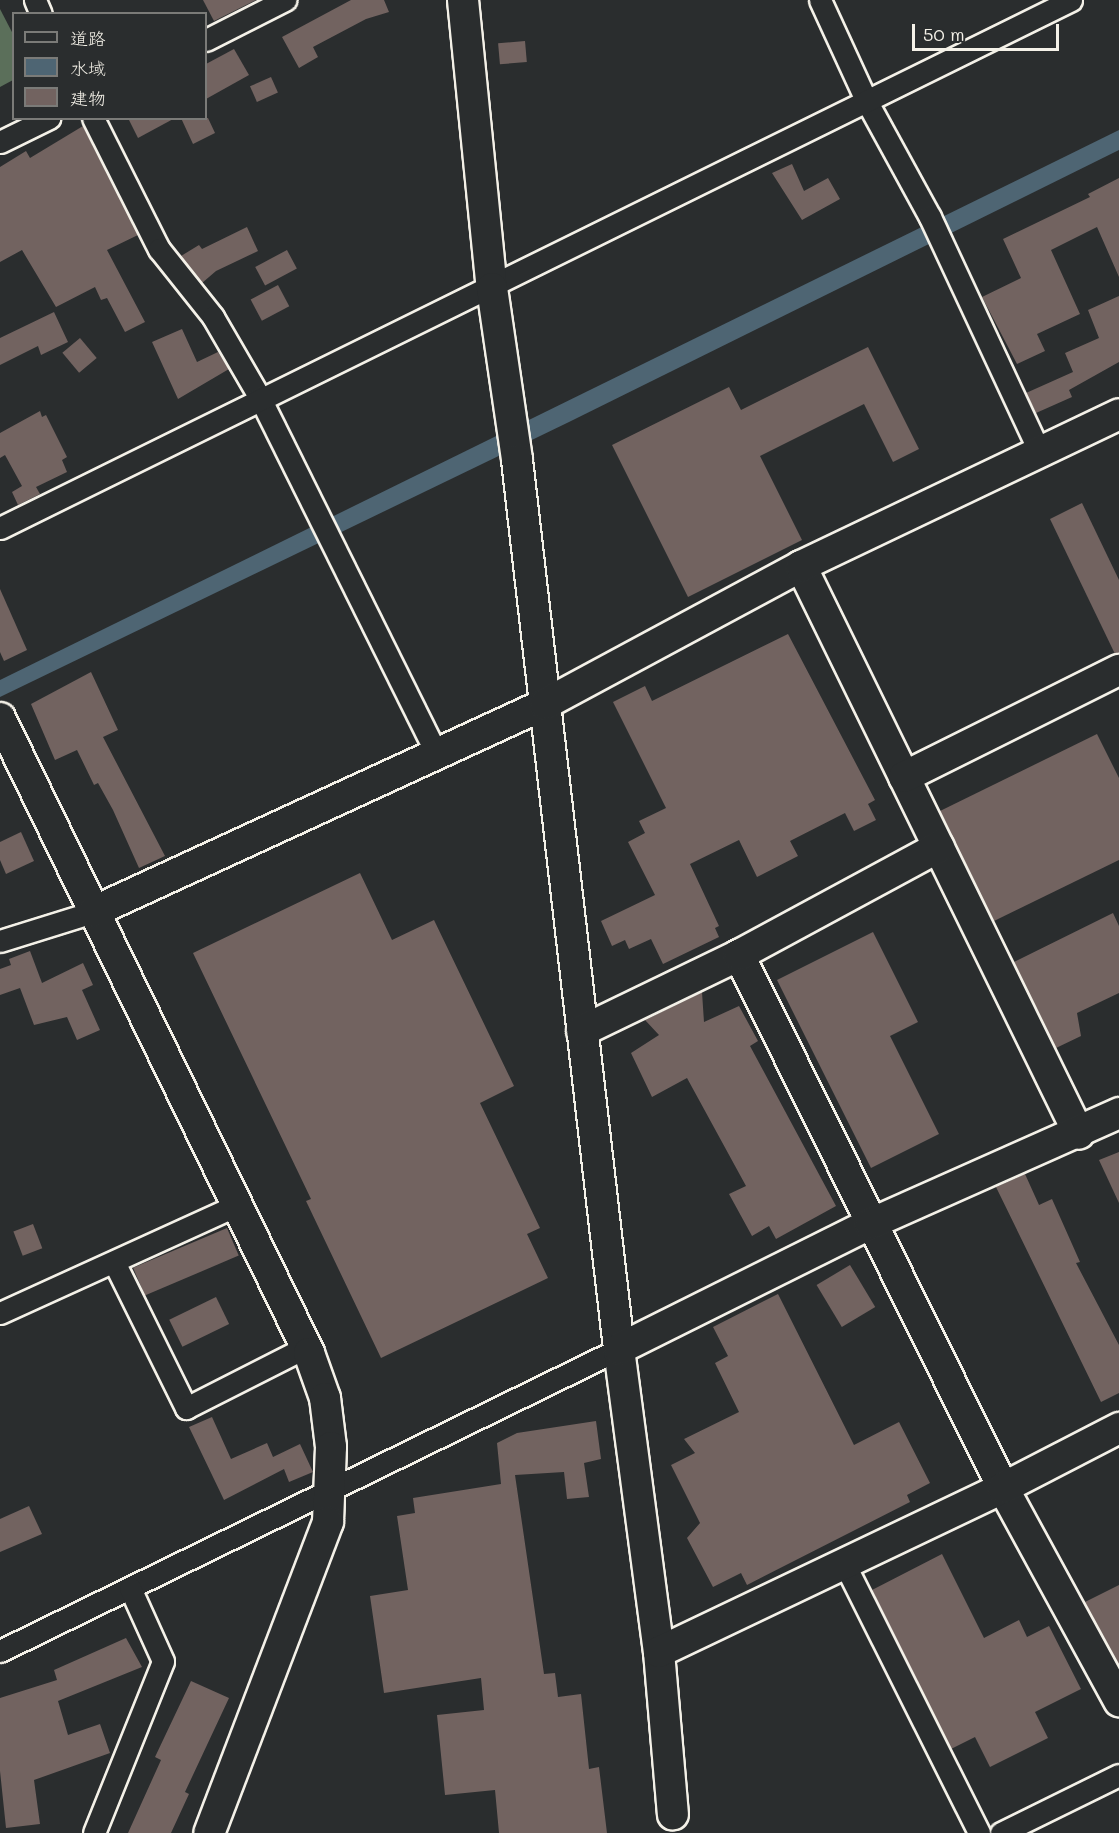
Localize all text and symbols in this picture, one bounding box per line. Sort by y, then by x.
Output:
legend [12,12,207,120]
scale bar [915,12,1062,50]
text: 50 m [923,22,965,46]
text: 道路 [70,26,106,50]
text: 水域 [70,56,106,80]
text: 建物 [70,86,106,110]

